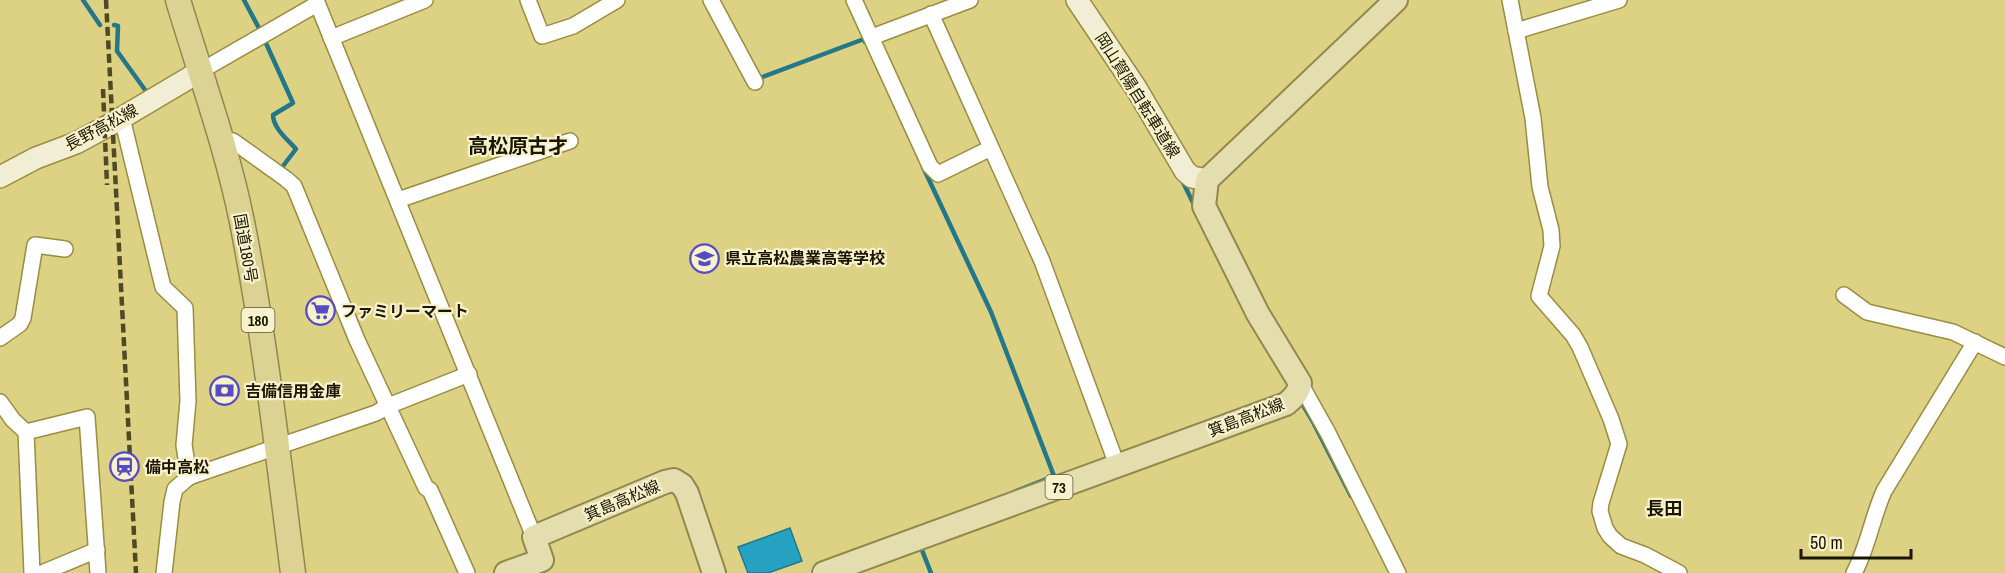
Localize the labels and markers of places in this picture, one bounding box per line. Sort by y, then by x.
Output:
school or university icon: 県立高松農業高等学校 [688,242,720,274]
place label: 県立高松農業高等学校 [725,247,885,269]
supermarket icon: ファミリーマート [304,295,336,327]
place label: ファミリーマート [341,300,469,322]
bank icon: 吉備信用金庫 [208,375,240,407]
place label: 吉備信用金庫 [245,380,341,402]
station icon: 備中高松 [108,451,140,483]
place label: 備中高松 [145,456,209,478]

